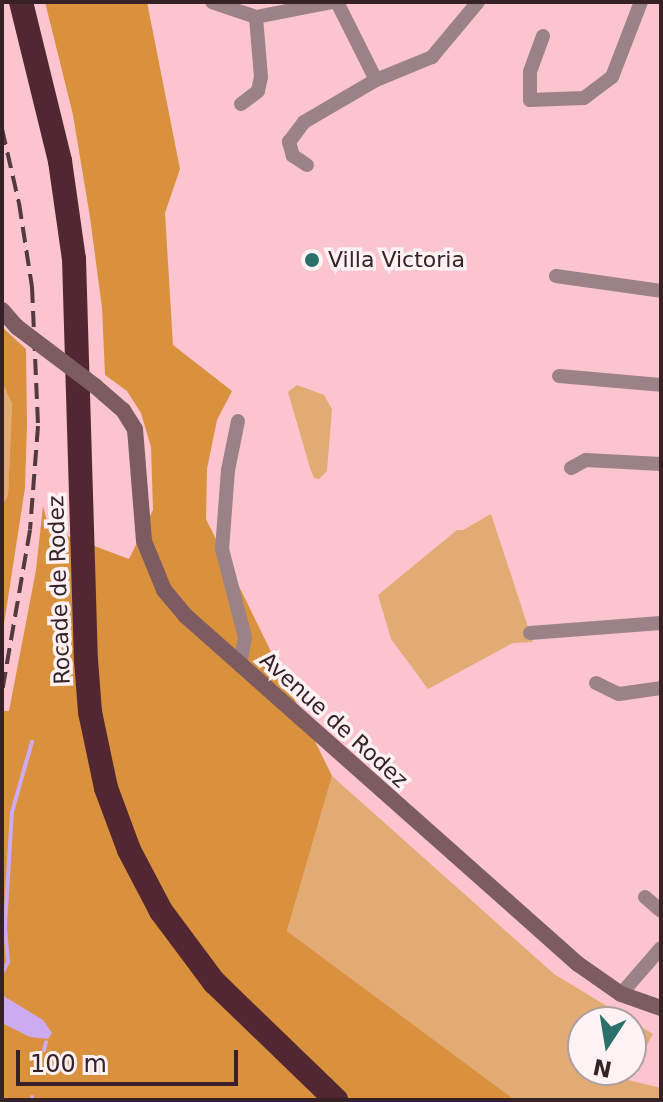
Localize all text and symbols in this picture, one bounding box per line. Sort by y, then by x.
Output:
place label: Villa Victoria [328,247,465,273]
marker: Villa Victoria [303,251,321,269]
street label: Rocade de Rodez [43,495,75,685]
street label: Avenue de Rodez [255,647,413,793]
north arrow [567,1006,647,1086]
scale bar [20,1034,242,1084]
text: 100 m [30,1050,107,1078]
text: N [591,1054,614,1082]

